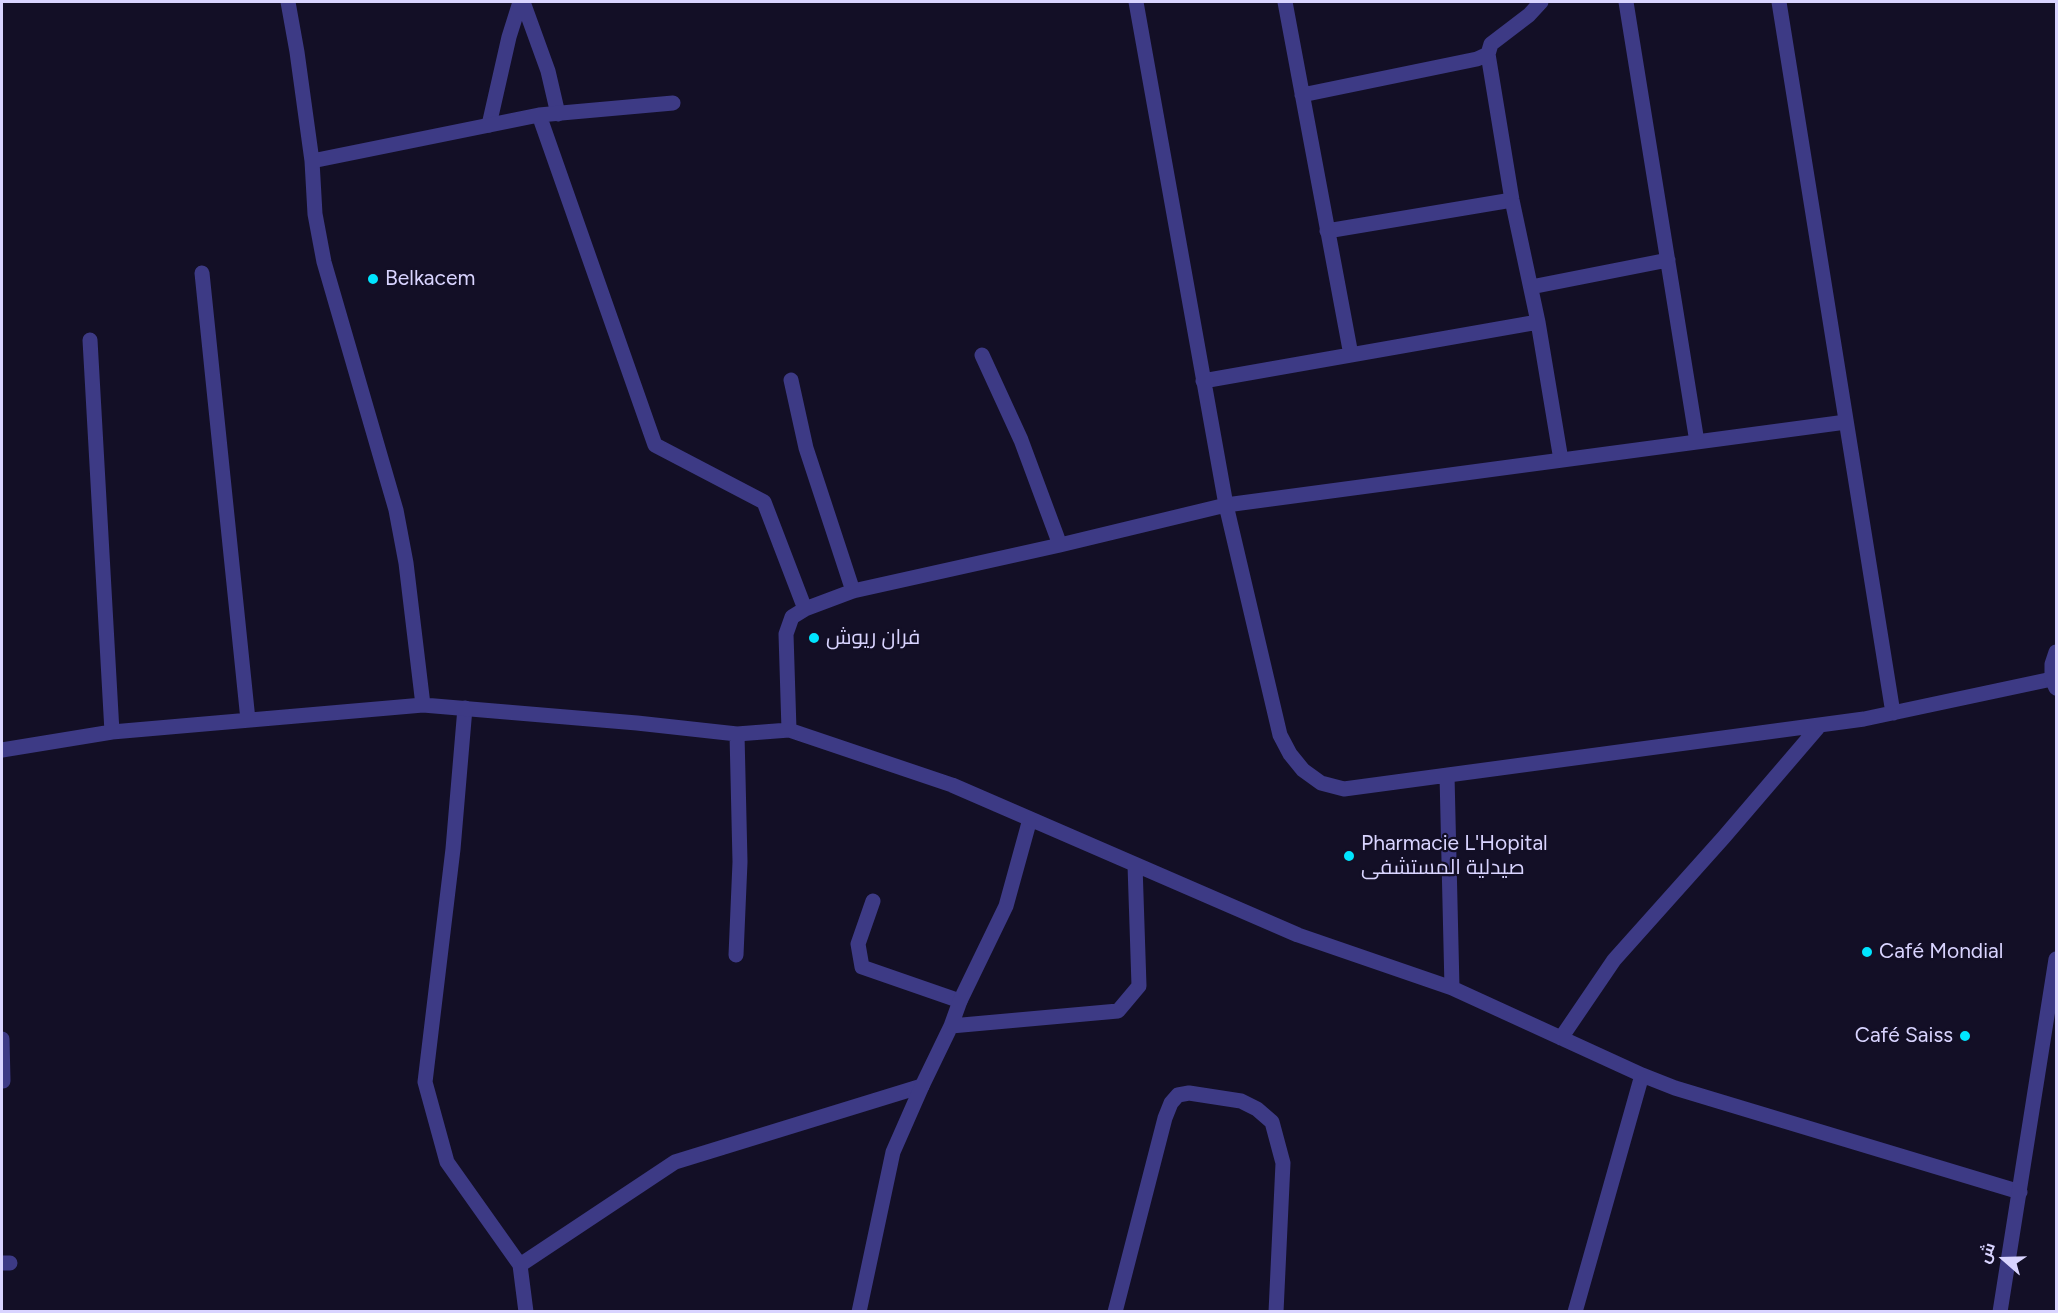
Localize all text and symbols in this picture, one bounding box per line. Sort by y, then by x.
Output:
place label: Belkacem [385,266,475,292]
marker: Belkacem [366,272,380,286]
place label: فران ريوش [826,625,920,651]
marker: فران ريوش [807,631,821,645]
place label: Pharmacie L'Hopital صيدلية المستشفى [1361,831,1548,881]
marker: Pharmacie L'Hopital صيدلية المستشفى [1342,849,1356,863]
place label: Café Mondial [1879,939,2003,965]
marker: Café Mondial [1860,945,1874,959]
place label: Café Saiss [1855,1023,1953,1049]
marker: Café Saiss [1958,1029,1972,1043]
north arrow [1974,1229,2034,1289]
text: ش [1974,1240,1999,1266]

